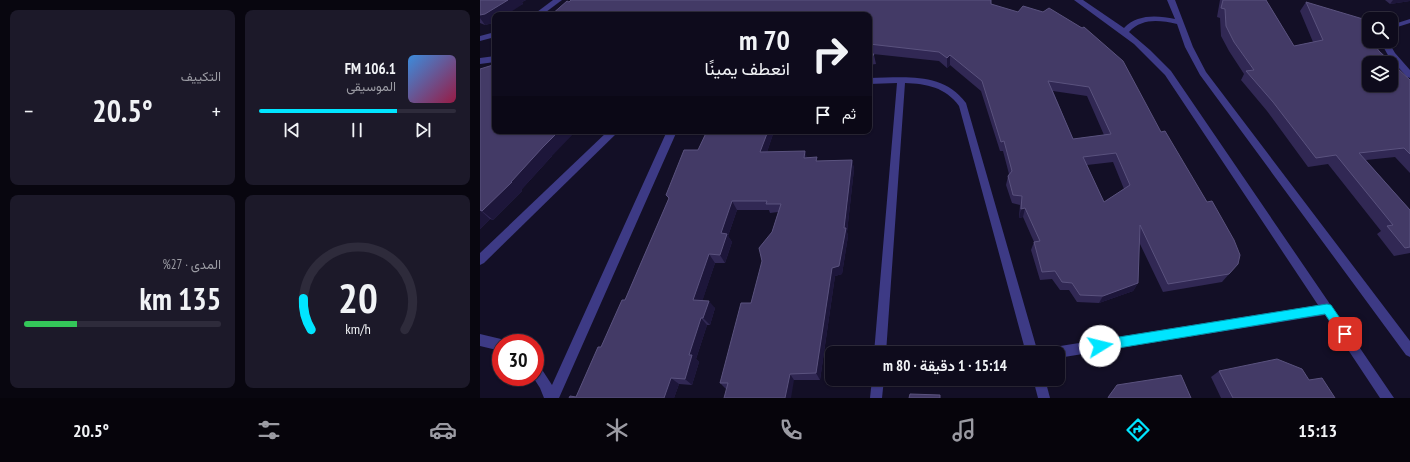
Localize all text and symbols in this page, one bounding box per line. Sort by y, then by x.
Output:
map controls [1362,12,1398,92]
button: search [1362,12,1398,48]
text: 70 m [739,21,790,58]
icon: right [804,28,856,80]
button: layers [1362,56,1398,92]
text: انعطف يمينًا [704,57,790,80]
text: 106.1 FM [345,59,396,78]
text: التكييف [181,68,221,85]
text: الموسيقى [346,78,396,95]
text: 20.5° [92,91,153,130]
text: − [24,97,33,125]
text: + [212,97,221,125]
icon: arrive [812,104,834,126]
text: ثم [842,104,856,123]
icon: previous [281,119,303,141]
icon: pause [346,119,368,141]
icon: next [412,119,434,141]
text: المدى · 27% [162,256,221,273]
text: 20 [338,270,377,323]
text: 135 km [140,279,221,318]
pin [1328,317,1362,351]
text: km/h [345,318,370,337]
icon: arrive [1334,323,1356,345]
position arrow [1079,325,1121,367]
speed limit sign: 30 [492,334,544,386]
text: 15:14 · 1 دقيقة · 80 m [883,356,1007,375]
icon: filters [255,416,283,444]
icon: car [429,416,457,444]
icon: climate [603,416,631,444]
icon: phone [777,416,805,444]
icon: music [950,416,978,444]
icon: directions [1124,416,1152,444]
text: 20.5° [73,419,109,442]
text: 15:13 [1298,419,1337,442]

